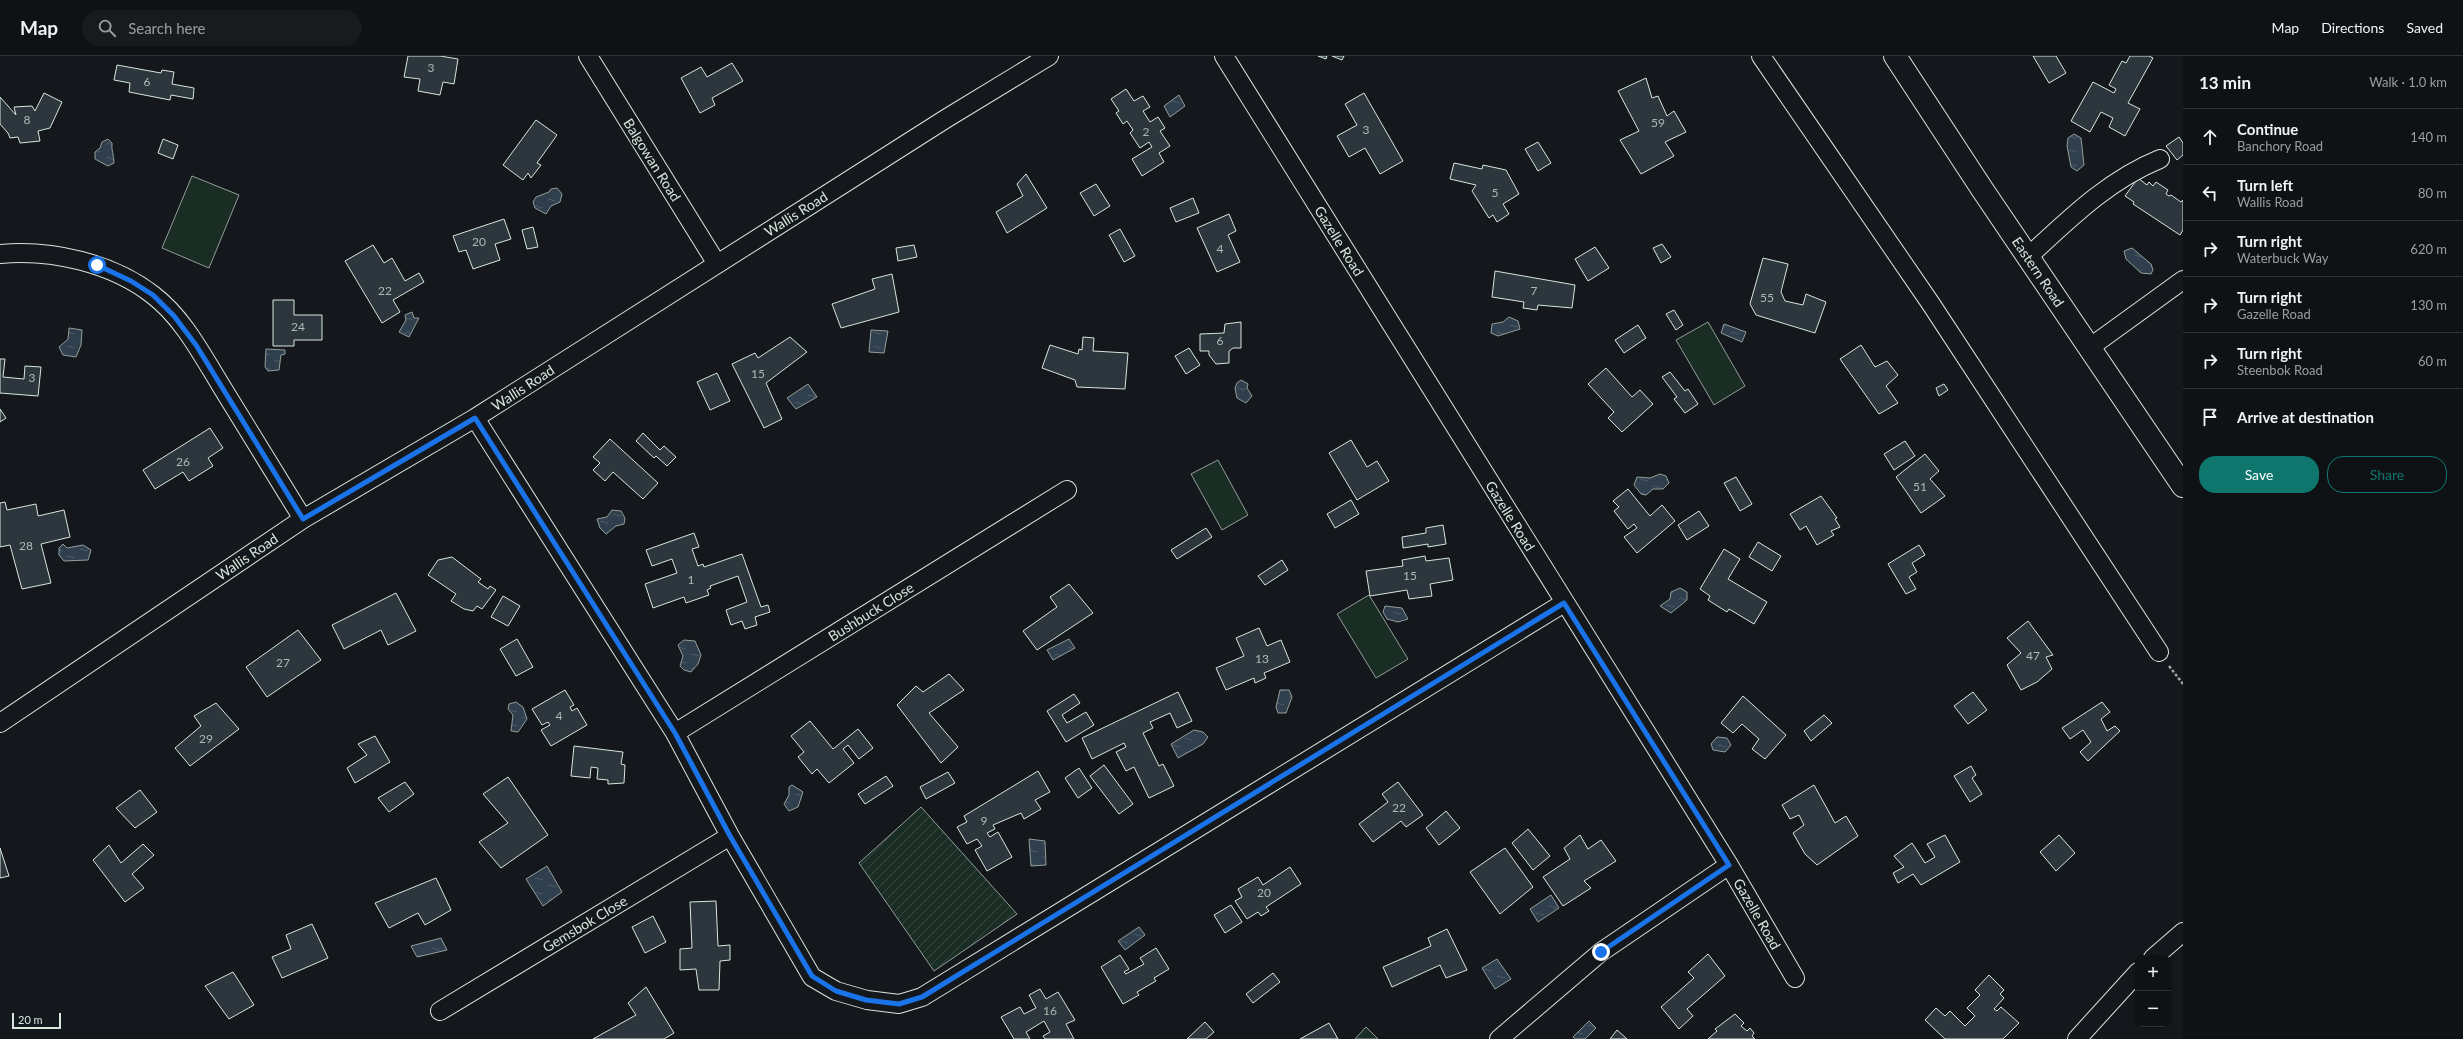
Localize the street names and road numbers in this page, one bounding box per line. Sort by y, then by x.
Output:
street label: Balgowan Road [620,115,685,204]
street label: Wallis Road [761,187,830,240]
street label: Gazelle Road [1311,203,1368,279]
street label: Eastern Road [2009,233,2068,310]
street label: Wallis Road [488,361,557,414]
street label: Gazelle Road [1482,478,1539,554]
street label: Wallis Road [212,530,281,584]
street label: Bushbuck Close [825,578,917,645]
street label: Gazelle Road [1730,875,1785,952]
street label: Gemsbok Close [539,892,630,955]

